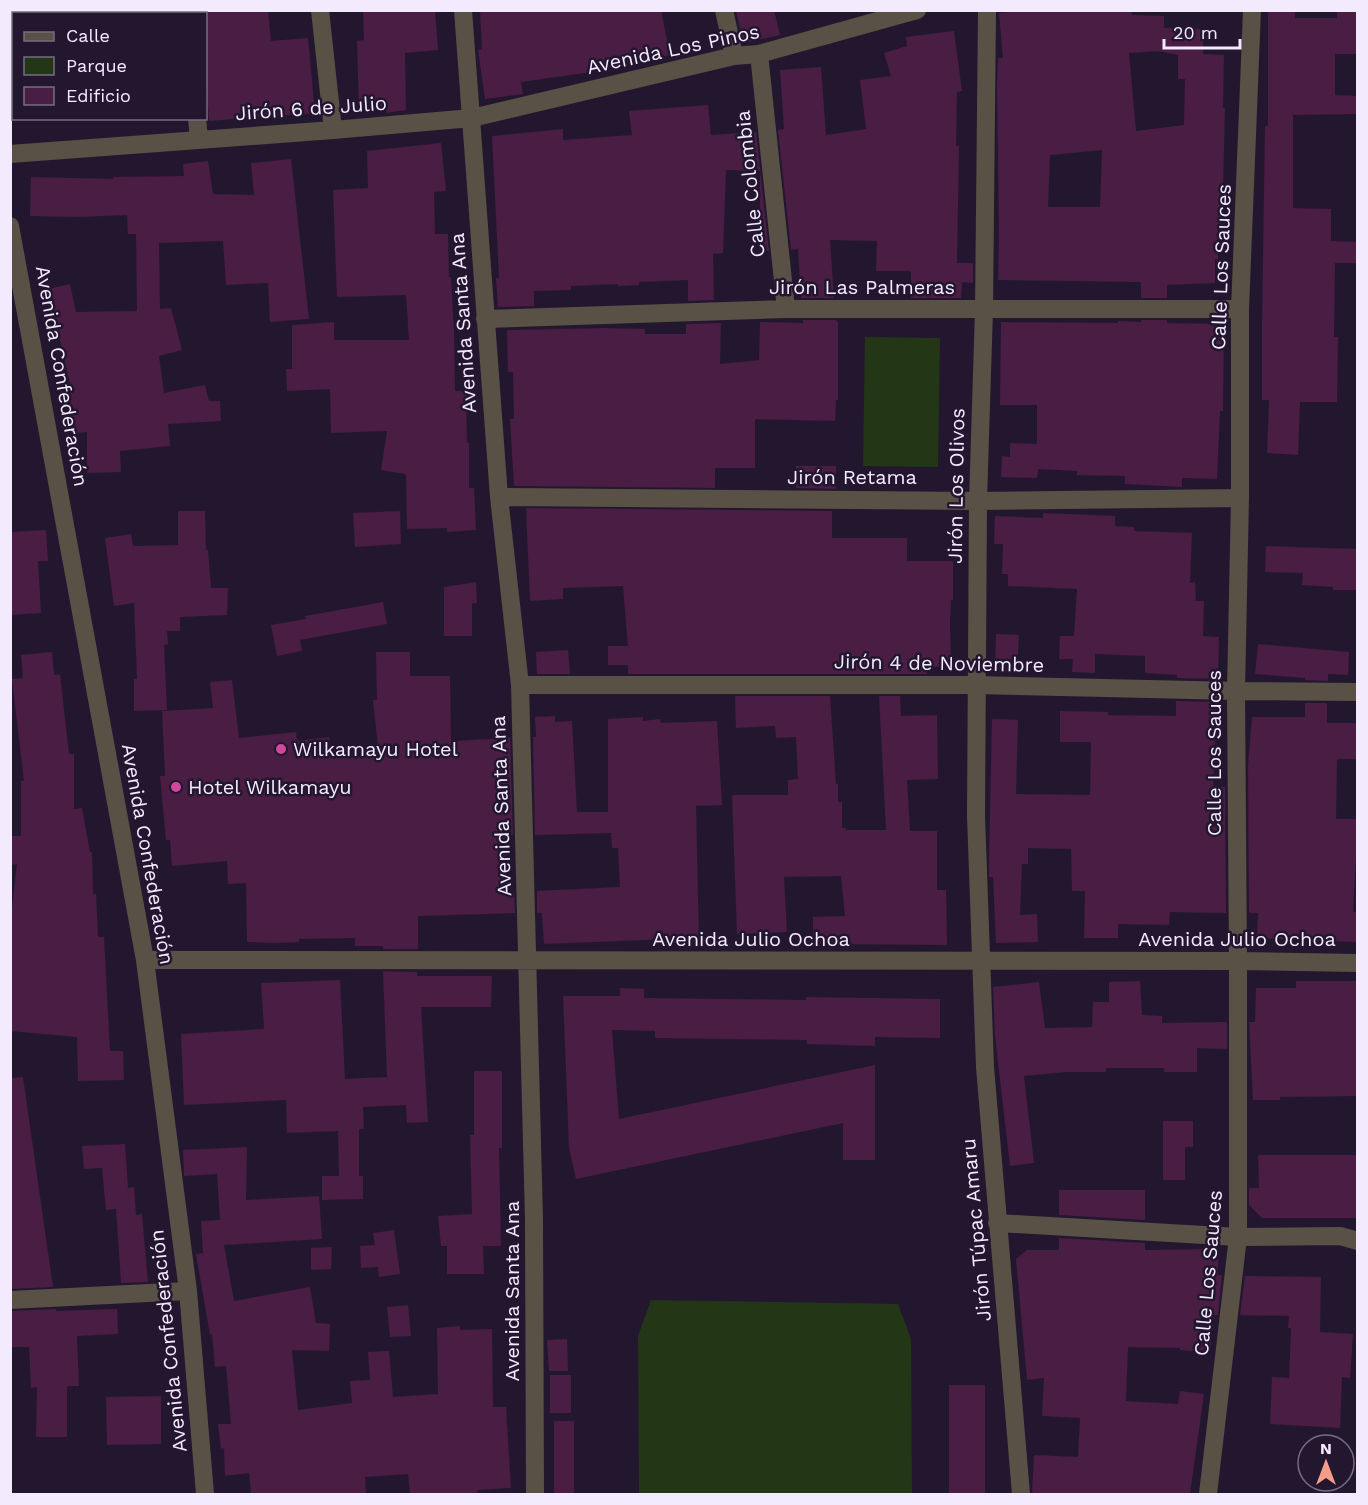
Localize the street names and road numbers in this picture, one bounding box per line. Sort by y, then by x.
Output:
street label: Avenida Los Pinos [584,19,762,79]
street label: Jirón 6 de Julio [234,91,388,125]
street label: Calle Colombia [730,109,770,259]
street label: Calle Los Sauces [1206,184,1236,350]
street label: Avenida Santa Ana [445,232,481,414]
street label: Avenida Confederación [31,264,93,488]
street label: Jirón Las Palmeras [769,275,955,299]
street label: Jirón Los Olivos [943,408,969,564]
street label: Jirón Retama [787,465,917,489]
street label: Jirón 4 de Noviembre [834,649,1044,677]
street label: Calle Los Sauces [1202,670,1226,836]
street label: Avenida Santa Ana [486,715,516,897]
street label: Avenida Confederación [117,742,179,966]
street label: Avenida Julio Ochoa [652,927,850,951]
street label: Avenida Julio Ochoa [1138,927,1336,951]
street label: Jirón Túpac Amaru [956,1138,996,1322]
street label: Calle Los Sauces [1189,1189,1227,1357]
street label: Avenida Santa Ana [500,1201,524,1381]
street label: Avenida Confederación [144,1229,192,1453]

